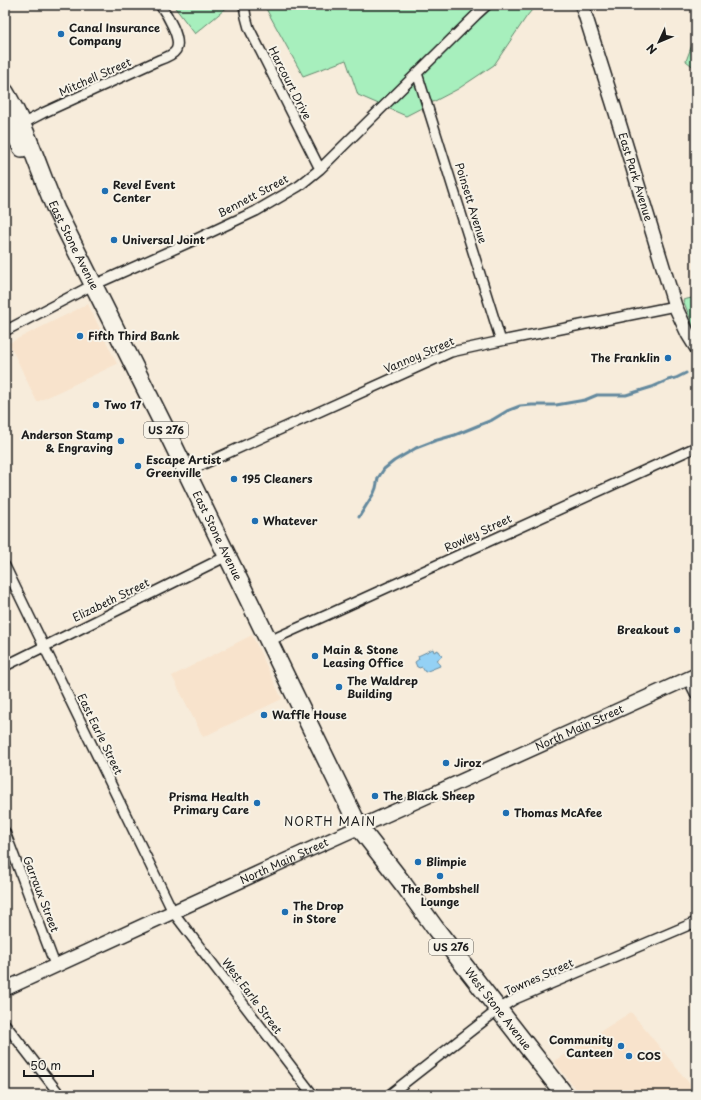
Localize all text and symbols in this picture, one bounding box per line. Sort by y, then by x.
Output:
place label: Canal Insurance Company [69,19,160,49]
north arrow [639,22,679,62]
marker: Canal Insurance Company [56,29,66,39]
text: N [642,40,661,58]
street label: Harcourt Drive [265,43,316,123]
street label: Mitchell Street [56,53,134,100]
street label: East Park Avenue [614,130,658,223]
street label: Poinsett Avenue [451,160,492,245]
street label: Bennett Street [214,170,292,221]
place label: Revel Event Center [113,176,175,206]
marker: Revel Event Center [100,186,110,196]
street label: East Stone Avenue [45,198,104,293]
place label: Universal Joint [122,231,205,248]
marker: Universal Joint [109,235,119,245]
place label: Fifth Third Bank [88,327,180,344]
marker: Fifth Third Bank [75,331,85,341]
street label: Vannoy Street [381,332,457,377]
place label: The Franklin [591,349,660,366]
marker: The Franklin [663,353,673,363]
place label: Two 17 [104,396,142,413]
marker: Two 17 [91,400,101,410]
road number: US 276 [144,422,188,438]
place label: Anderson Stamp & Engraving [20,426,113,456]
marker: Anderson Stamp & Engraving [116,436,126,446]
place label: Escape Artist Greenville [146,451,221,481]
marker: Escape Artist Greenville [133,461,143,471]
place label: 195 Cleaners [242,470,313,487]
marker: 195 Cleaners [229,474,239,484]
street label: East Stone Avenue [189,488,247,583]
street label: Rowley Street [441,509,515,556]
place label: Whatever [263,512,318,529]
marker: Whatever [250,516,260,526]
street label: Elizabeth Street [69,573,153,626]
place label: Breakout [617,621,669,638]
marker: Breakout [672,625,682,635]
place label: Main & Stone Leasing Office [323,641,403,671]
marker: Main & Stone Leasing Office [310,651,320,661]
place label: The Waldrep Building [347,672,418,702]
marker: The Waldrep Building [334,682,344,692]
street label: East Earle Street [73,690,128,778]
street label: North Main Street [532,700,626,755]
place label: Waffle House [272,706,347,723]
marker: Waffle House [259,710,269,720]
place label: Jiroz [454,754,481,771]
marker: Jiroz [441,758,451,768]
place label: The Black Sheep [383,787,475,804]
place label: Prisma Health Primary Care [169,788,249,818]
marker: The Black Sheep [370,791,380,801]
marker: Prisma Health Primary Care [252,798,262,808]
place label: Thomas McAfee [514,804,603,821]
marker: Thomas McAfee [501,808,511,818]
district label: NORTH MAIN [284,812,376,830]
street label: North Main Street [237,833,331,888]
street label: Garraux Street [19,853,64,935]
place label: Blimpie [426,853,466,870]
marker: Blimpie [413,857,423,867]
marker: The Bombshell Lounge [435,871,445,881]
place label: The Bombshell Lounge [401,880,479,910]
place label: The Drop in Store [293,897,344,927]
marker: The Drop in Store [280,907,290,917]
road number: US 276 [429,939,473,955]
street label: West Earle Street [218,954,287,1038]
street label: Townes Street [502,954,576,999]
street label: West Stone Avenue [461,964,536,1053]
place label: Community Canteen [549,1031,613,1061]
marker: Community Canteen [616,1041,626,1051]
place label: COS [637,1047,661,1064]
marker: COS [624,1051,634,1061]
scale bar [24,1052,93,1078]
text: 50 m [30,1056,61,1074]

